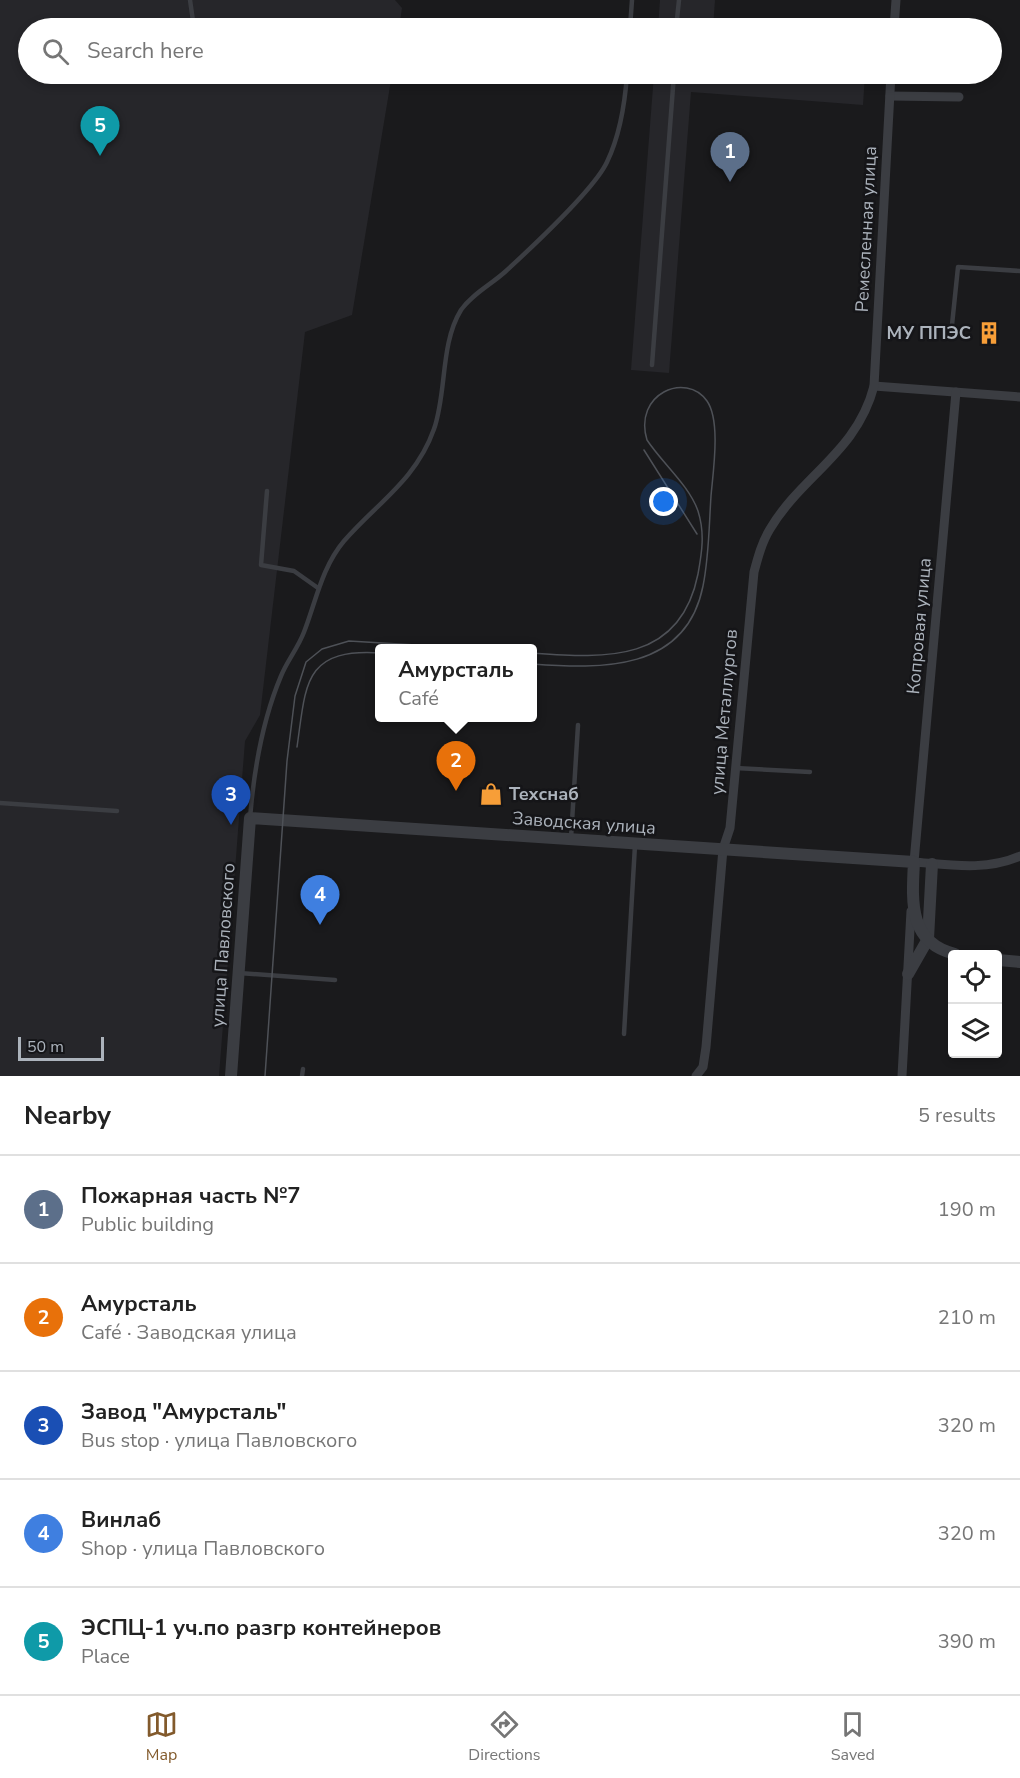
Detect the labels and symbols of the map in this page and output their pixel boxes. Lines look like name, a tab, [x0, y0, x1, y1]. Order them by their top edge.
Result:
pin: 5	[80, 106, 120, 156]
pin: 1	[710, 132, 750, 182]
street label: Ремесленная улица	[850, 145, 882, 313]
building icon: МУ ППЭС	[976, 320, 1002, 346]
place label: МУ ППЭС	[887, 321, 971, 345]
your location	[649, 487, 678, 516]
street label: Копровая улица	[901, 557, 937, 695]
street label: улица Металлургов	[705, 628, 743, 796]
pin: 2	[436, 742, 476, 791]
pin: 3	[212, 776, 250, 825]
shop icon: Техснаб	[478, 781, 504, 807]
place label: Техснаб	[509, 782, 579, 806]
street label: Заводская улица	[511, 806, 657, 840]
street label: улица Павловского	[205, 862, 241, 1028]
pin: 4	[300, 876, 340, 925]
scale bar	[18, 1034, 104, 1062]

